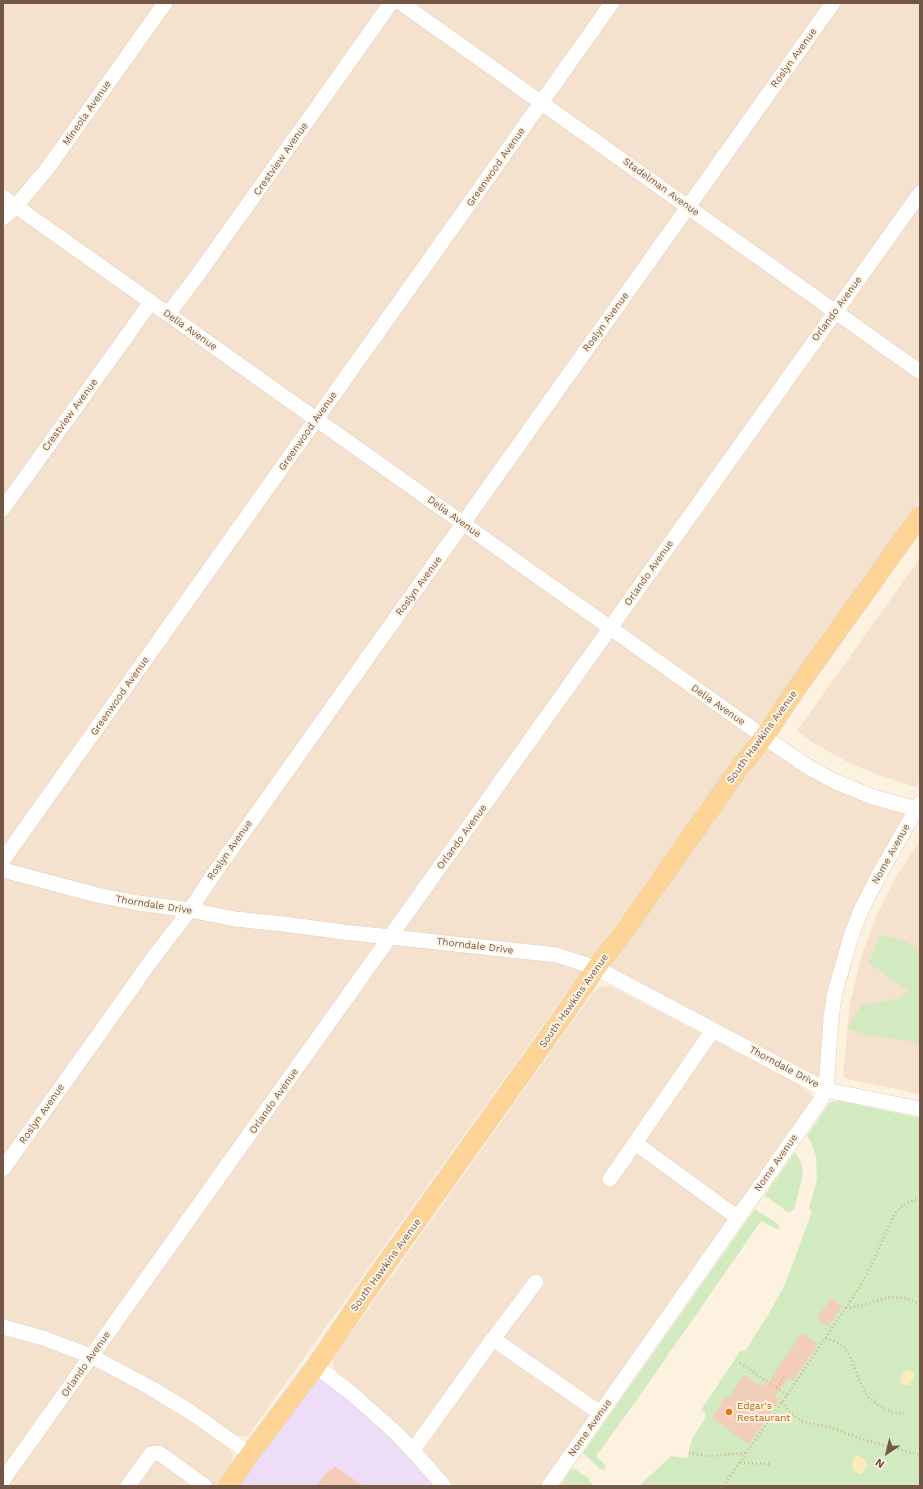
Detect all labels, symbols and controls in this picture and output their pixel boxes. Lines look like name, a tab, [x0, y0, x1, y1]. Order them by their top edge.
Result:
street label: Roslyn Avenue	[768, 26, 820, 90]
street label: Mineola Avenue	[60, 78, 114, 148]
street label: Crestview Avenue	[251, 120, 311, 198]
street label: Greenwood Avenue	[464, 125, 528, 209]
street label: Stadelman Avenue	[620, 155, 702, 219]
street label: Orlando Avenue	[809, 274, 865, 344]
street label: Roslyn Avenue	[580, 290, 632, 354]
street label: Delia Avenue	[161, 307, 219, 353]
street label: Crestview Avenue	[40, 376, 100, 454]
street label: Greenwood Avenue	[276, 389, 340, 473]
street label: Delia Avenue	[425, 494, 483, 540]
street label: Orlando Avenue	[622, 538, 676, 608]
street label: Roslyn Avenue	[393, 554, 445, 618]
street label: Greenwood Avenue	[88, 654, 152, 738]
street label: Delia Avenue	[689, 682, 747, 728]
street label: South Hawkins Avenue	[724, 688, 800, 786]
street label: Orlando Avenue	[434, 802, 490, 872]
street label: Roslyn Avenue	[205, 818, 255, 882]
street label: Nome Avenue	[869, 822, 913, 886]
street label: Thorndale Drive	[115, 893, 193, 917]
street label: Thorndale Drive	[436, 935, 514, 957]
street label: South Hawkins Avenue	[537, 952, 611, 1050]
street label: Thorndale Drive	[747, 1044, 821, 1090]
street label: Orlando Avenue	[247, 1066, 301, 1136]
street label: Roslyn Avenue	[17, 1082, 67, 1146]
street label: Nome Avenue	[752, 1132, 800, 1194]
street label: South Hawkins Avenue	[348, 1216, 424, 1314]
street label: Orlando Avenue	[59, 1329, 113, 1399]
street label: Nome Avenue	[566, 1397, 614, 1459]
place label: Edgar's Restaurant	[737, 1400, 790, 1424]
marker: Edgar's Restaurant	[724, 1407, 734, 1417]
north arrow	[867, 1433, 907, 1473]
text: N	[873, 1456, 887, 1471]

